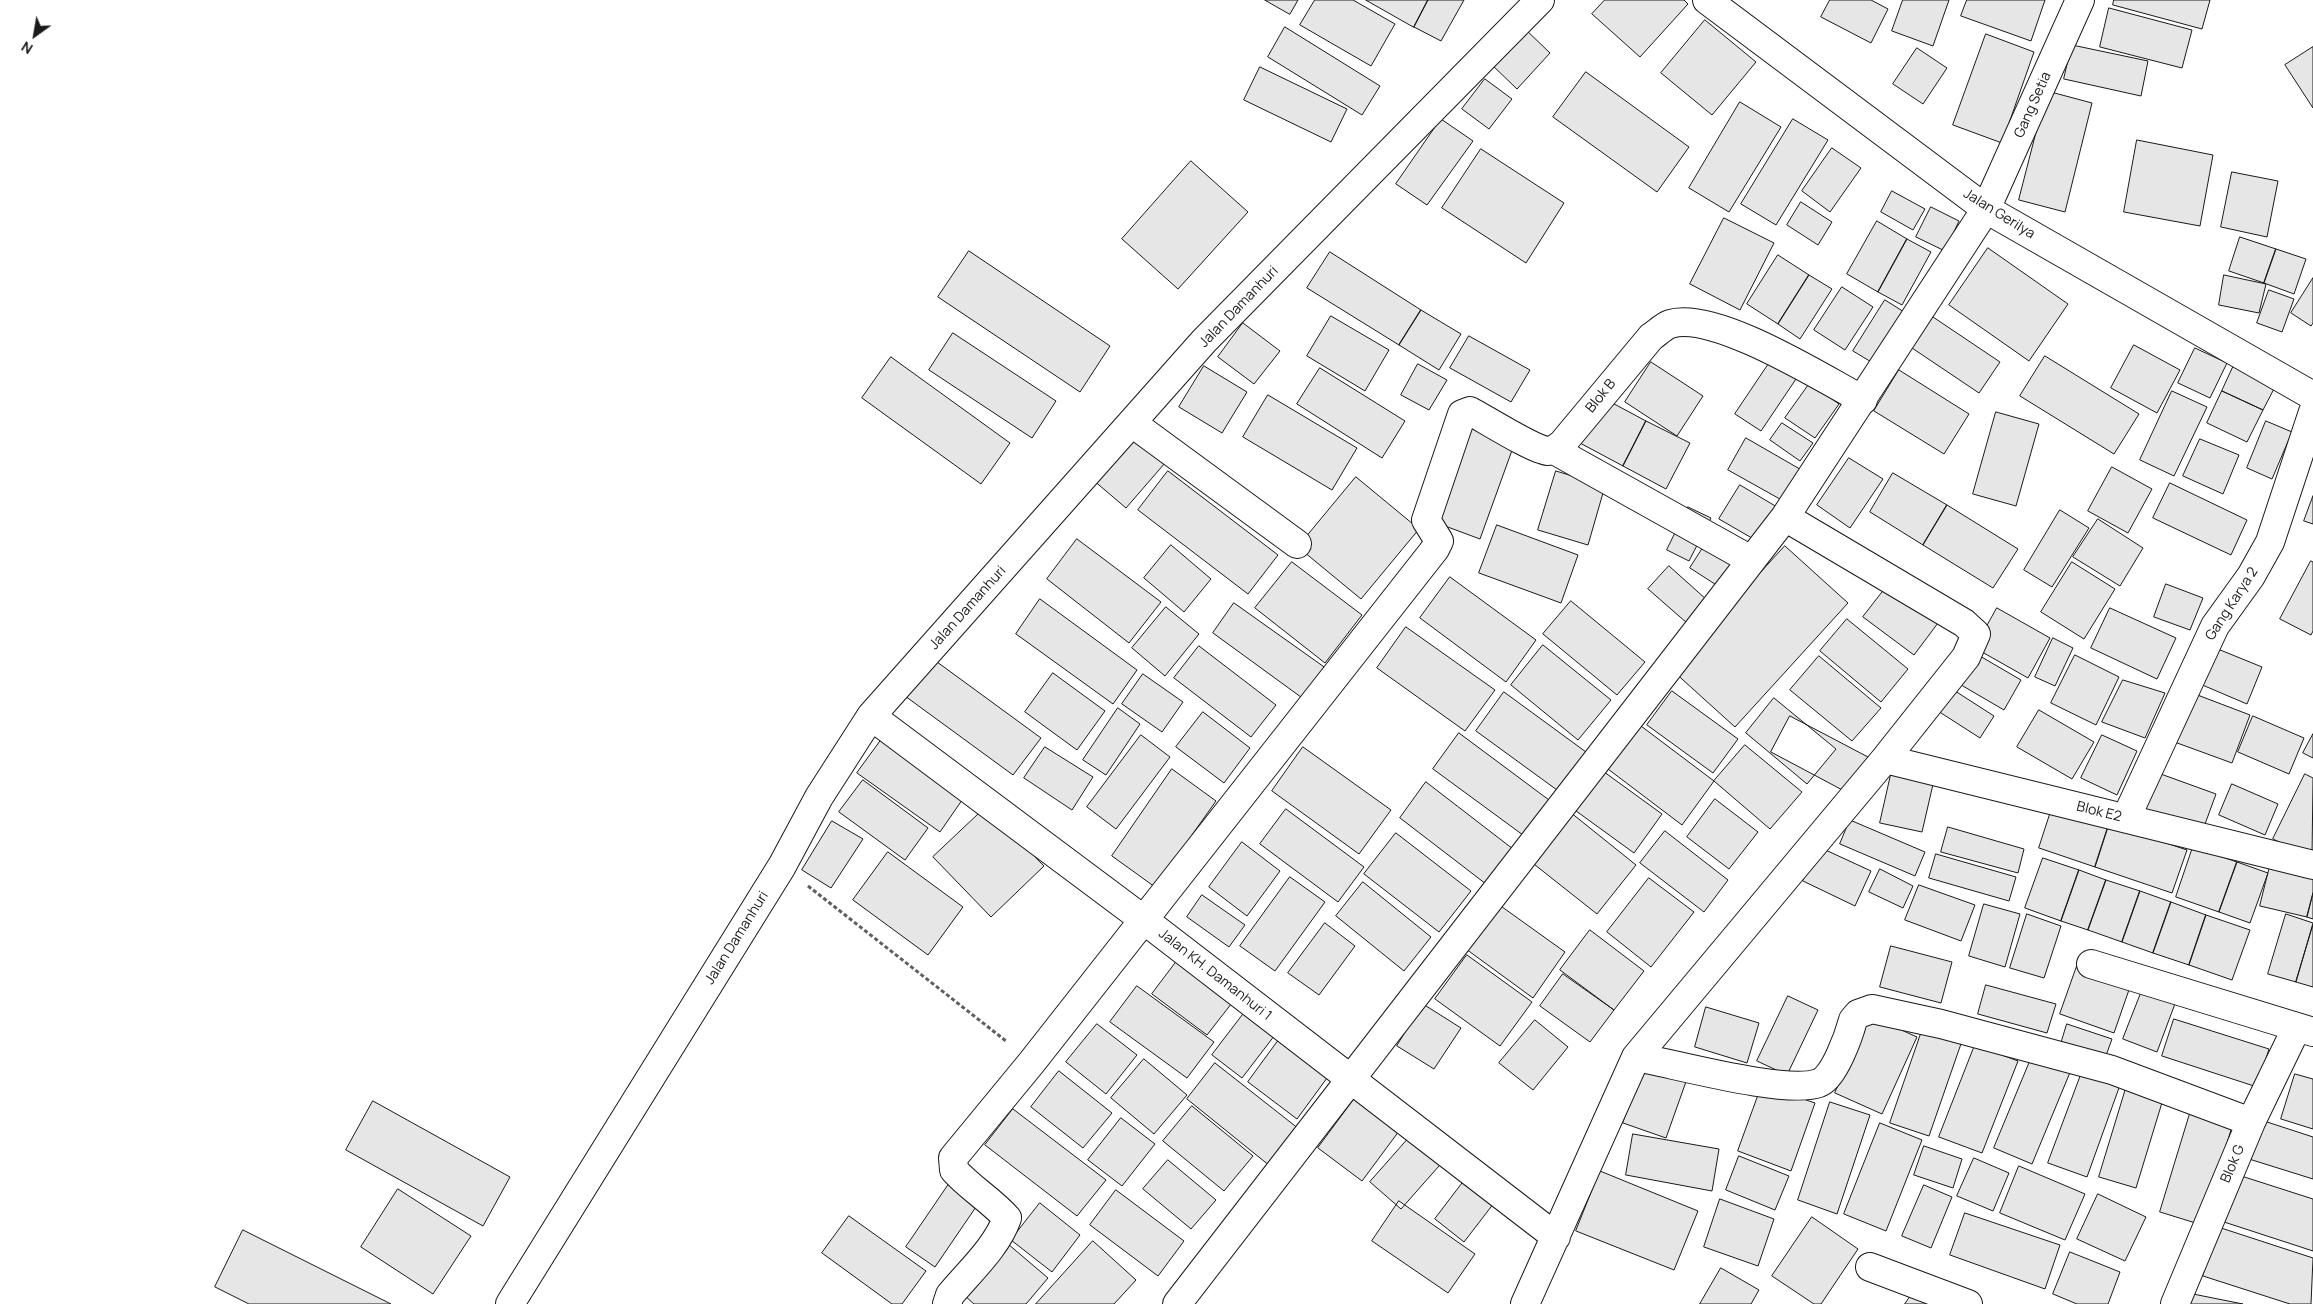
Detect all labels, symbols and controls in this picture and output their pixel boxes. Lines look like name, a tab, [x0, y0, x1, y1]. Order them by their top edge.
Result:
north arrow	[10, 10, 60, 60]
text: N	[17, 37, 36, 59]
street label: Gang Setia	[2011, 69, 2055, 141]
street label: Jalan Gerilya	[1960, 185, 2038, 243]
street label: Jalan Damanhuri	[1196, 263, 1282, 351]
street label: Blok B	[1582, 376, 1620, 416]
street label: Jalan Damanhuri	[926, 563, 1010, 653]
street label: Gang Karya 2	[2202, 564, 2262, 644]
street label: Blok E2	[2075, 798, 2123, 826]
street label: Jalan Damanhuri	[702, 888, 772, 988]
street label: Jalan KH. Damanhuri 1	[1155, 926, 1275, 1024]
street label: Blok G	[2218, 1142, 2248, 1186]

